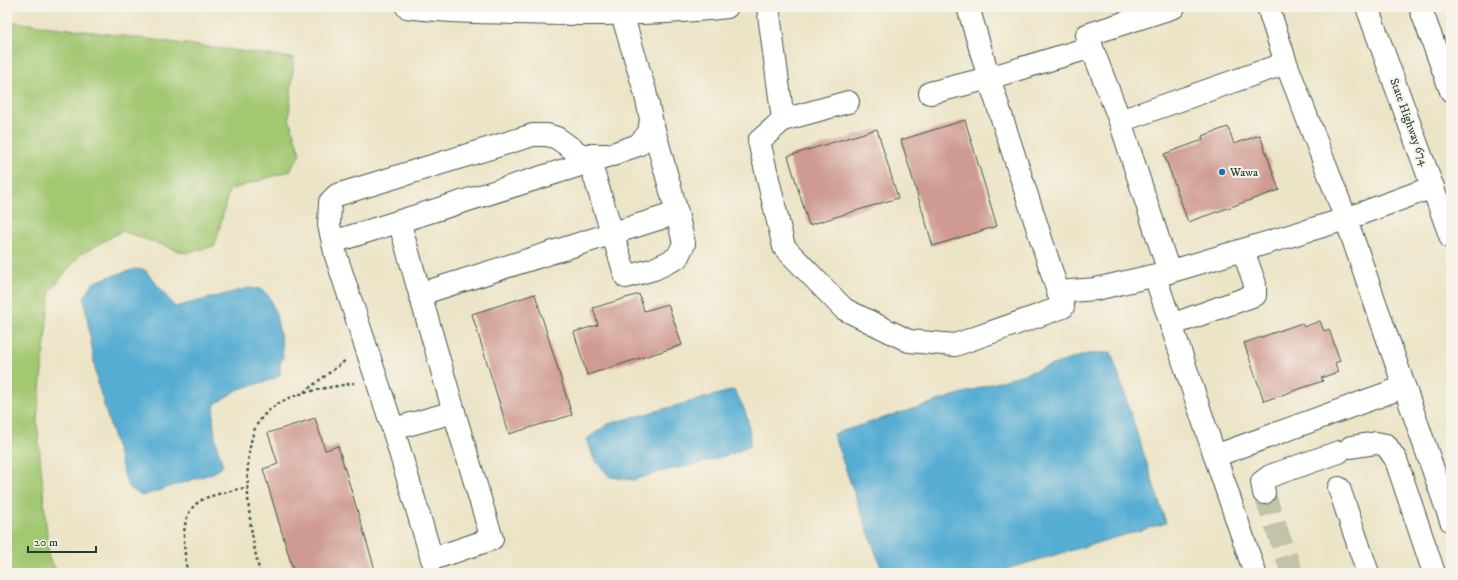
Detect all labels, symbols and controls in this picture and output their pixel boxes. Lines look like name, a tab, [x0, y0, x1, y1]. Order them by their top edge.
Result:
street label: State Highway 674	[1386, 76, 1432, 169]
place label: Wawa	[1229, 165, 1259, 180]
marker: Wawa	[1217, 167, 1227, 177]
scale bar	[28, 528, 96, 554]
text: 20 m	[34, 535, 58, 550]

